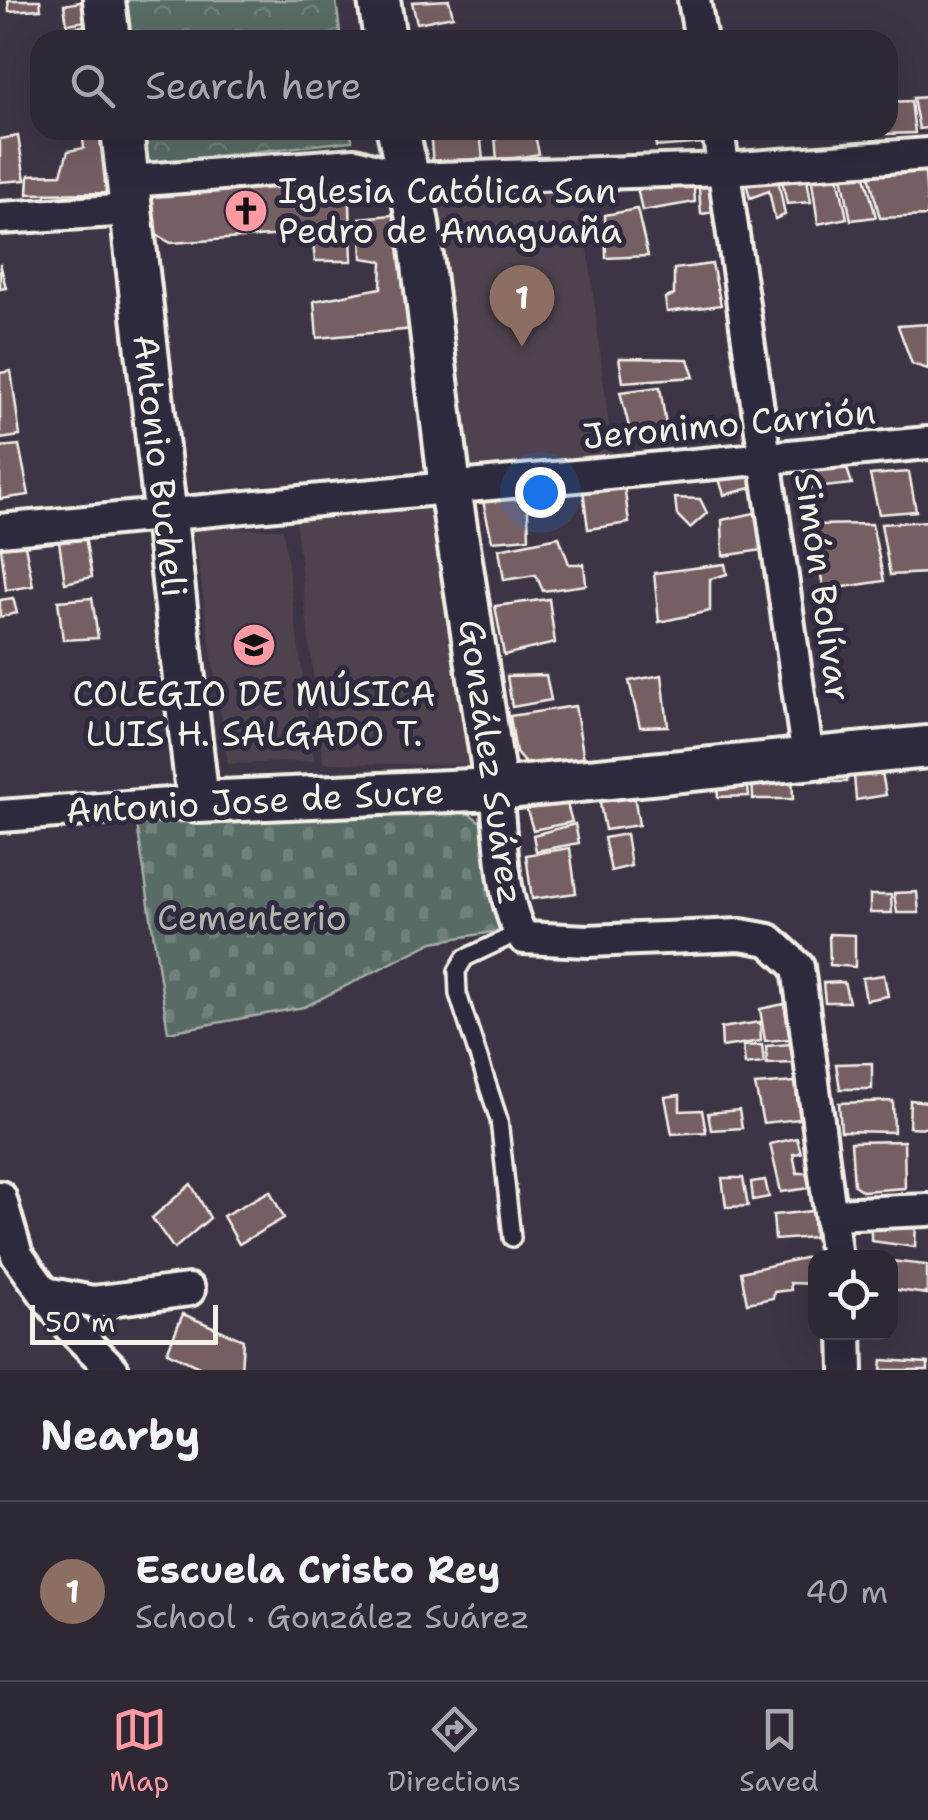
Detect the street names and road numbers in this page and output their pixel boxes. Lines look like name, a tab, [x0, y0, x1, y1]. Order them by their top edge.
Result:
street label: Antonio Bucheli	[122, 332, 199, 600]
street label: Jeronimo Carrión	[580, 387, 878, 460]
street label: Simón Bolívar	[784, 470, 863, 704]
street label: González Suárez	[448, 616, 535, 908]
street label: Antonio Jose de Sucre	[65, 767, 445, 834]

